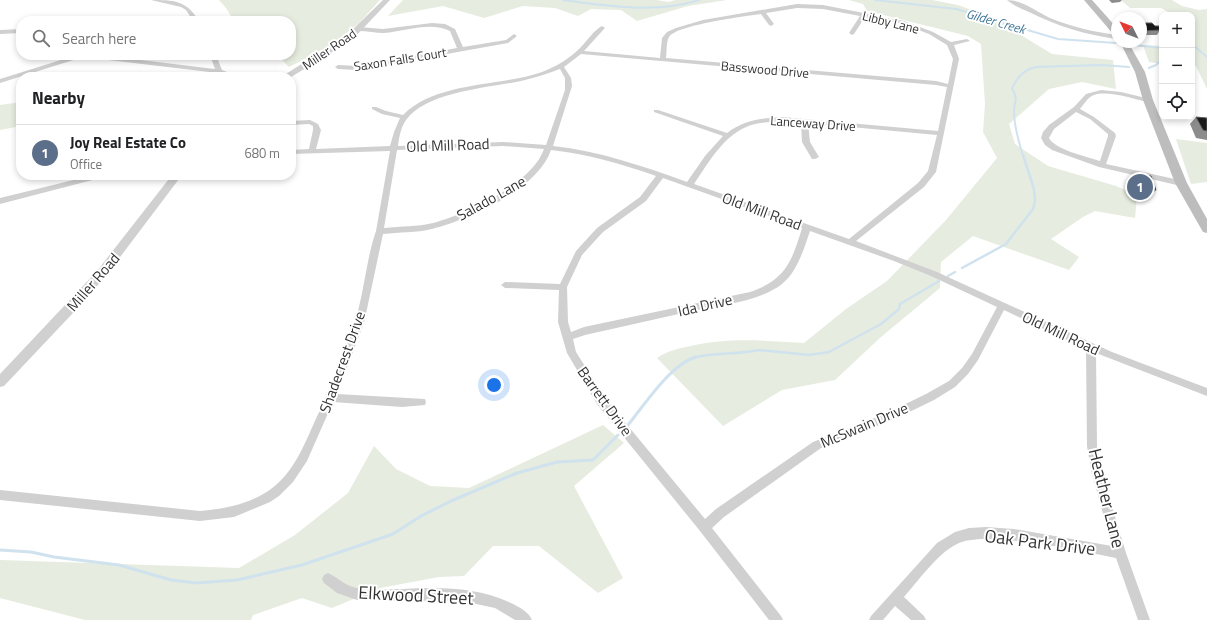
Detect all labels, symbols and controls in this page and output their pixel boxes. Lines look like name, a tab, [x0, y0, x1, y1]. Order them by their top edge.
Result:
water label: Gilder Creek	[964, 3, 1030, 40]
street label: Libby Lane	[860, 5, 922, 39]
north arrow	[1111, 12, 1147, 48]
map controls	[1159, 12, 1195, 120]
button: +	[1159, 12, 1195, 48]
search box	[16, 16, 296, 60]
street label: Miller Road	[298, 23, 360, 75]
icon: search	[30, 27, 52, 49]
text: Search here	[62, 27, 136, 50]
street label: Saxon Falls Court	[352, 42, 448, 76]
button: −	[1159, 48, 1195, 84]
street label: Basswood Drive	[720, 55, 810, 83]
button: locate	[1159, 84, 1195, 120]
text: Nearby	[32, 85, 85, 111]
street label: Lanceway Drive	[770, 110, 856, 136]
text: Joy Real Estate Co	[70, 131, 186, 154]
street label: Old Mill Road	[406, 132, 490, 158]
text: 1	[41, 143, 49, 163]
text: 680 m	[244, 143, 280, 163]
text: Office	[70, 154, 102, 174]
street label: Salado Lane	[452, 169, 530, 227]
pin: 1	[1127, 172, 1153, 202]
street label: Old Mill Road	[719, 186, 805, 236]
street label: Miller Road	[61, 248, 125, 316]
street label: Ida Drive	[676, 288, 734, 322]
street label: Old Mill Road	[1018, 305, 1104, 361]
street label: Shadecrest Drive	[313, 308, 371, 416]
street label: Barrett Drive	[572, 361, 638, 441]
your location	[484, 375, 504, 395]
street label: McSwain Drive	[817, 396, 911, 454]
street label: Heather Lane	[1082, 445, 1132, 551]
street label: Oak Park Drive	[983, 522, 1097, 562]
street label: Elkwood Street	[358, 579, 475, 612]

